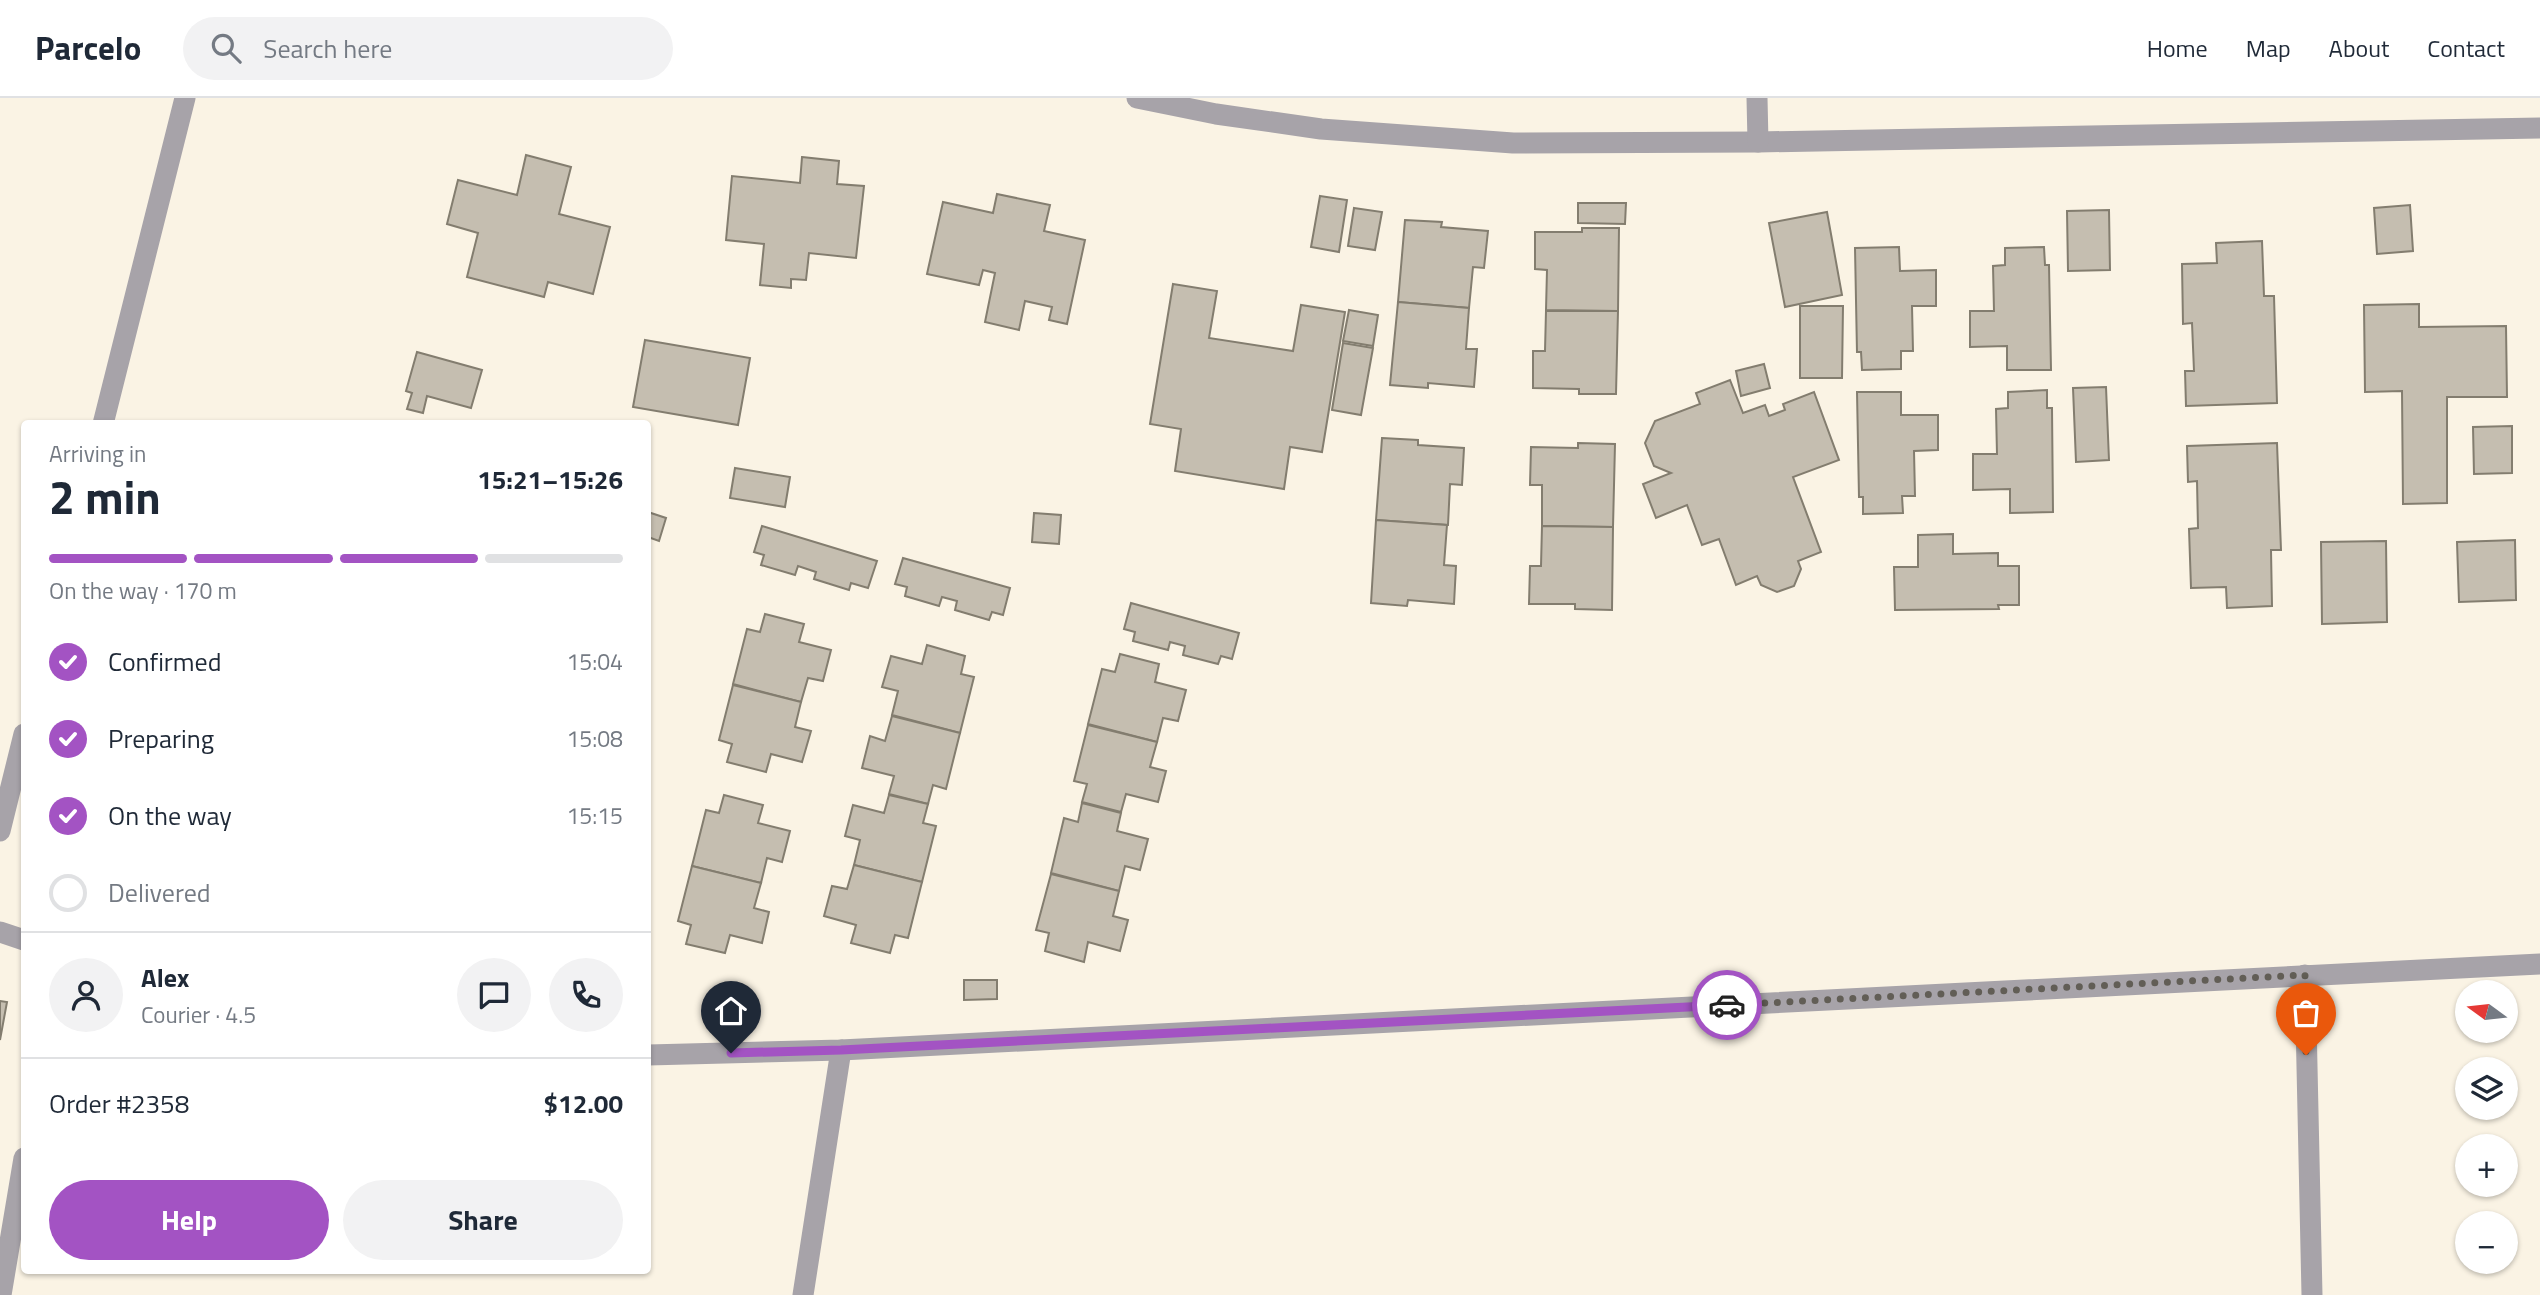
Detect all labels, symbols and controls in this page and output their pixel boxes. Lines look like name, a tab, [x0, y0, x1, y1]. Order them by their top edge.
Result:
search box	[183, 17, 673, 80]
text: Parcelo	[35, 23, 141, 73]
icon: search	[207, 29, 245, 67]
text: Search here	[263, 29, 392, 68]
text: Home	[2147, 30, 2208, 66]
text: Map	[2246, 30, 2291, 66]
text: About	[2329, 30, 2389, 66]
text: Contact	[2427, 30, 2505, 66]
text: Arriving in	[49, 436, 146, 471]
text: 15:21–15:26	[477, 460, 623, 499]
text: 2 min	[49, 462, 161, 532]
text: On the way · 170 m	[49, 573, 237, 608]
text: Confirmed	[108, 642, 222, 681]
icon: check	[49, 643, 87, 681]
text: 15:04	[566, 644, 623, 679]
text: Preparing	[108, 719, 214, 758]
icon: check	[49, 720, 87, 758]
text: 15:08	[566, 721, 623, 756]
text: On the way	[108, 796, 232, 835]
icon: check	[49, 797, 87, 835]
text: 15:15	[566, 798, 623, 833]
text: Delivered	[108, 873, 211, 912]
button: person	[49, 958, 123, 1032]
text: Alex	[141, 958, 189, 997]
button: chat	[457, 958, 531, 1032]
button: phone	[549, 958, 623, 1032]
courier	[1692, 970, 1762, 1040]
north arrow	[2455, 980, 2518, 1043]
map controls	[2455, 980, 2518, 1274]
pin	[701, 981, 761, 1053]
pin	[2276, 983, 2336, 1055]
icon: car	[1708, 986, 1746, 1024]
icon: home	[712, 992, 750, 1030]
icon: bag	[2287, 994, 2325, 1032]
text: Courier · 4.5	[141, 997, 256, 1032]
button: layers	[2455, 1057, 2518, 1120]
text: Order #2358	[49, 1084, 189, 1123]
text: $12.00	[544, 1084, 623, 1123]
button: +	[2455, 1134, 2518, 1197]
button: Help	[49, 1180, 329, 1260]
button: Share	[343, 1180, 623, 1260]
button: −	[2455, 1211, 2518, 1274]

